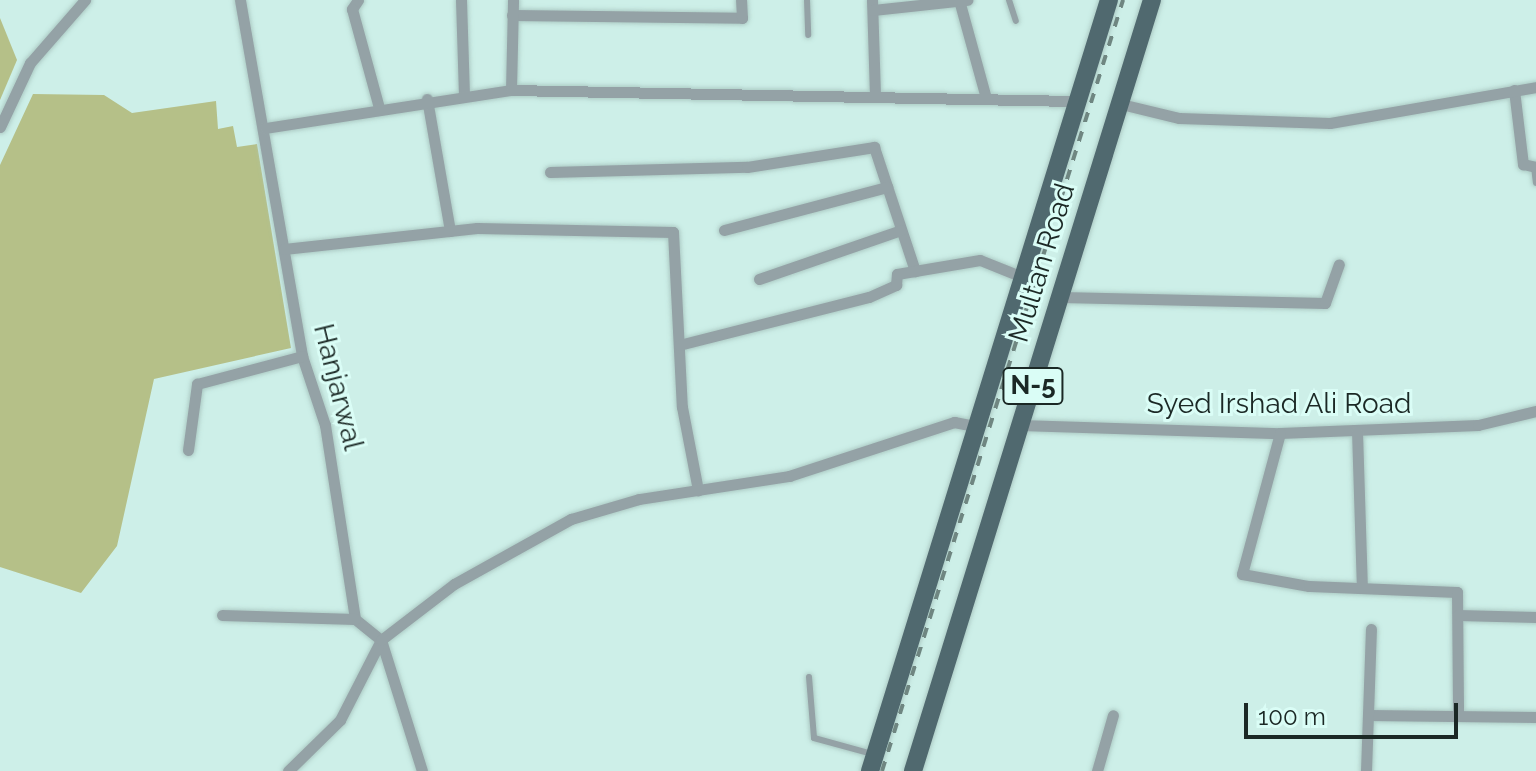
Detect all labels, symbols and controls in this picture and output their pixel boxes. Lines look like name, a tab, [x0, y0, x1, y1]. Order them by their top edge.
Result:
street label: Multan Road	[1002, 180, 1082, 346]
street label: Hanjarwal	[306, 320, 370, 454]
road number: N-5	[1001, 364, 1065, 408]
street label: Syed Irshad Ali Road	[1146, 387, 1412, 421]
scale bar	[1248, 687, 1462, 737]
text: 100 m	[1258, 702, 1326, 731]

